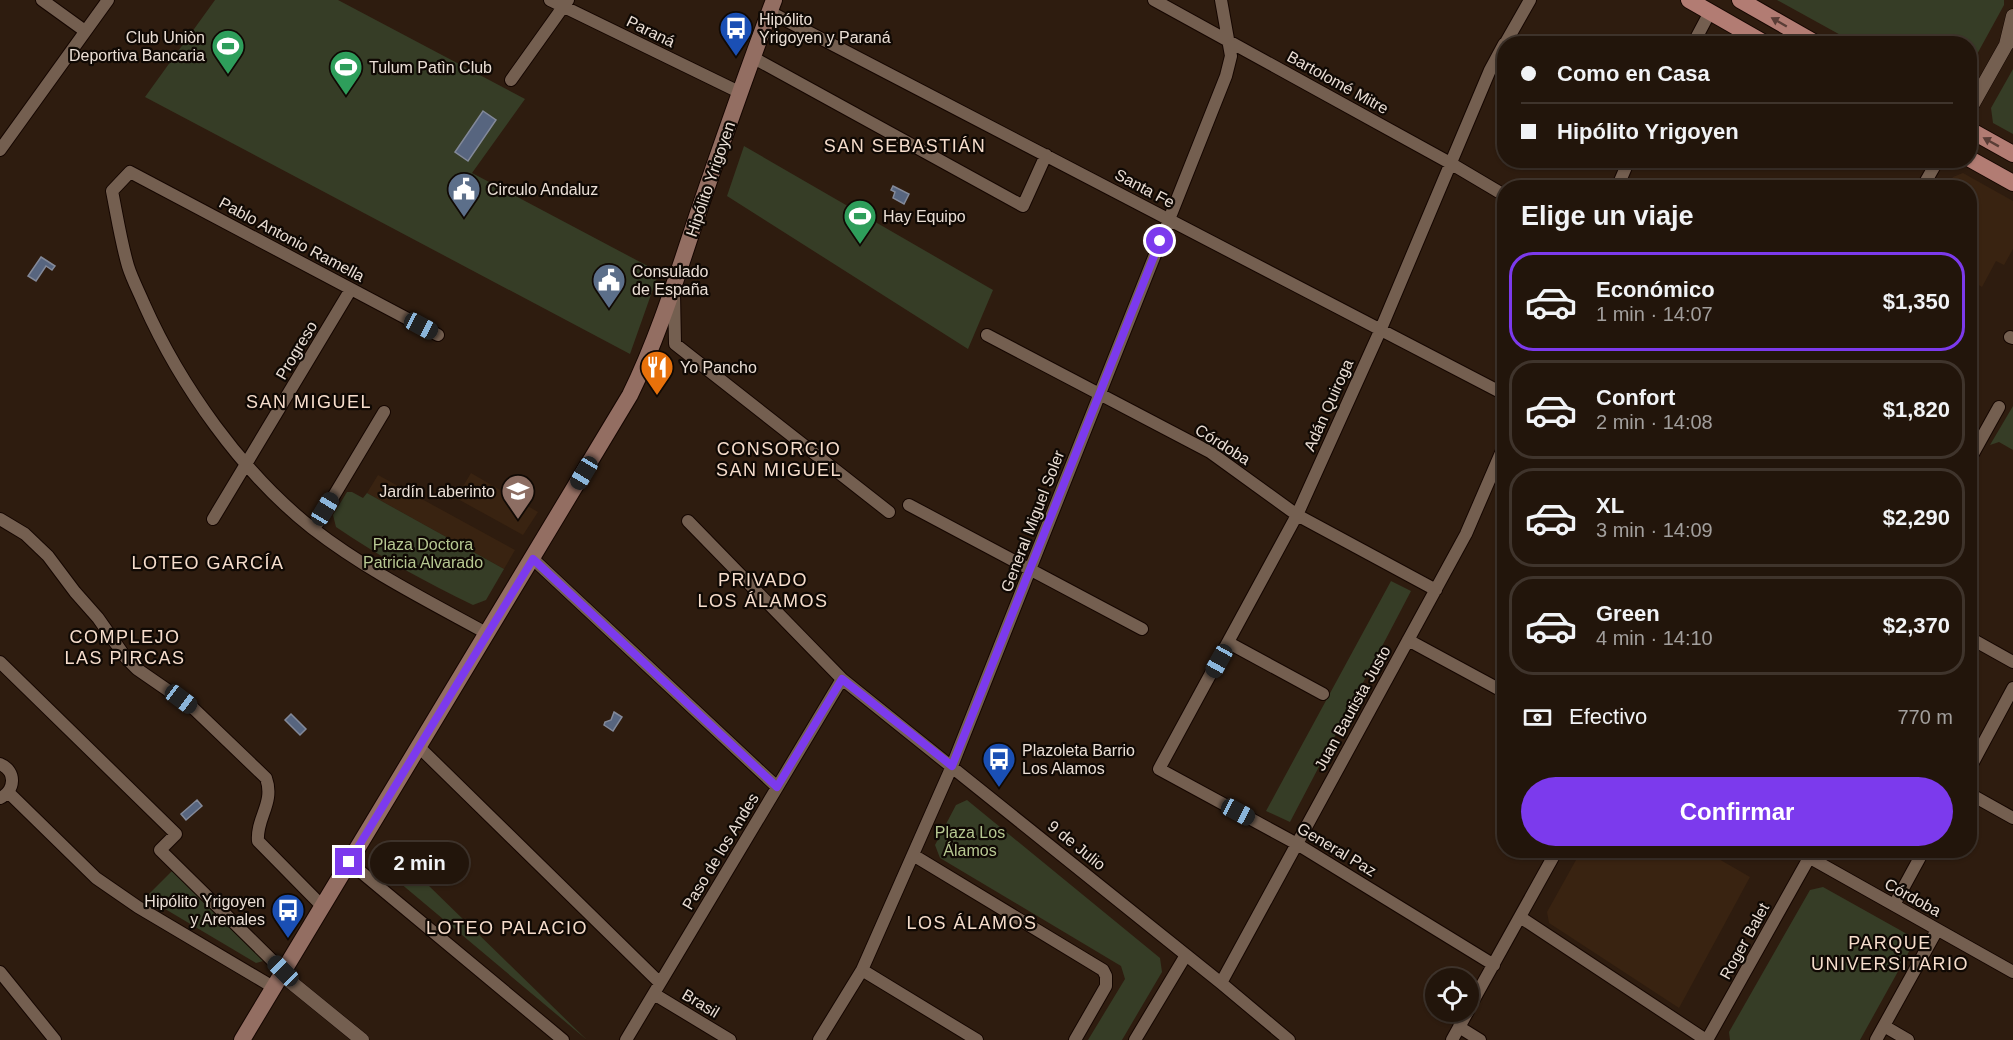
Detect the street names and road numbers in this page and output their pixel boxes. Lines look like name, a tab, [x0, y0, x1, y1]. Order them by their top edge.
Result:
street label: Paraná	[624, 13, 678, 50]
street label: Bartolomé Mitre	[1284, 48, 1391, 117]
street label: Hipólito Yrigoyen	[683, 119, 738, 239]
street label: Santa Fe	[1112, 166, 1178, 211]
street label: Pablo Antonio Ramella	[216, 194, 367, 285]
street label: Progreso	[272, 318, 320, 382]
street label: Adán Quiroga	[1301, 357, 1356, 454]
street label: Córdoba	[1192, 421, 1253, 468]
street label: General Miguel Soler	[998, 447, 1068, 594]
street label: Juan Bautista Justo	[1311, 643, 1394, 773]
street label: Paso de los Andes	[679, 790, 762, 912]
street label: 9 de Julio	[1045, 817, 1109, 874]
street label: General Paz	[1294, 819, 1379, 880]
street label: Córdoba	[1882, 875, 1944, 920]
street label: Roger Balet	[1717, 900, 1773, 982]
street label: Brasil	[679, 986, 722, 1021]

